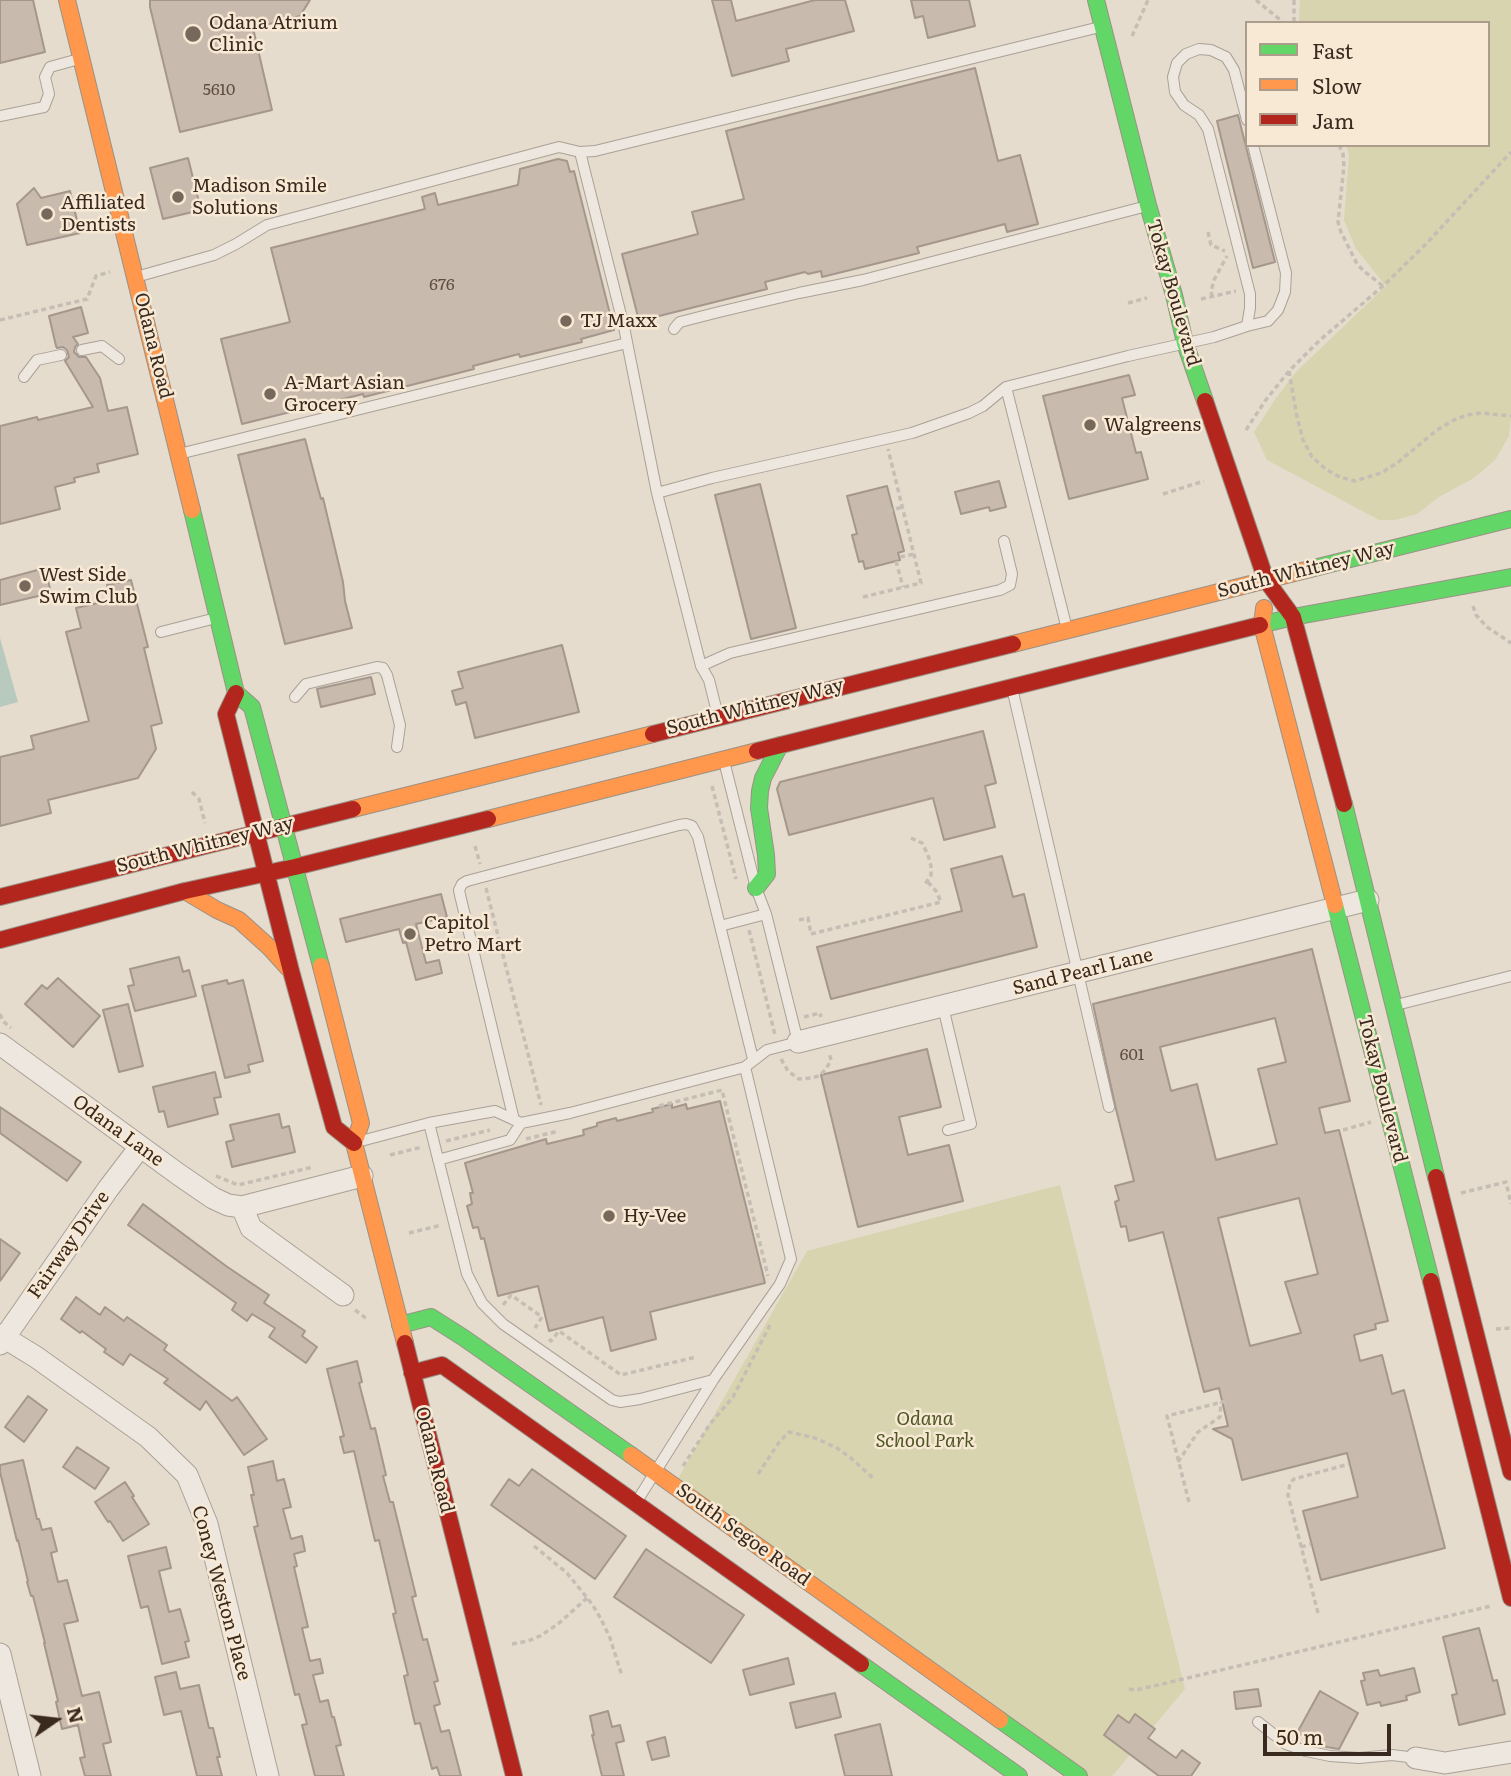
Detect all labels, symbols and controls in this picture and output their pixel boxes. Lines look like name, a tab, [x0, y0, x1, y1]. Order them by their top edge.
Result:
place label: Odana Atrium Clinic	[209, 12, 338, 56]
legend	[1245, 21, 1490, 147]
marker: Odana Atrium Clinic	[183, 24, 203, 44]
text: Fast	[1312, 34, 1353, 65]
text: Slow	[1312, 69, 1362, 100]
house number: 5610	[203, 80, 235, 100]
text: Jam	[1312, 104, 1354, 135]
place label: Madison Smile Solutions	[192, 175, 327, 219]
marker: Madison Smile Solutions	[170, 189, 186, 205]
place label: Affiliated Dentists	[61, 192, 145, 236]
marker: Affiliated Dentists	[39, 206, 55, 222]
street label: Tokay Boulevard	[1141, 217, 1205, 369]
house number: 676	[429, 275, 455, 295]
street label: Odana Road	[129, 290, 177, 402]
place label: TJ Maxx	[580, 310, 657, 332]
marker: TJ Maxx	[558, 313, 574, 329]
place label: A-Mart Asian Grocery	[284, 372, 405, 416]
marker: A-Mart Asian Grocery	[262, 386, 278, 402]
place label: Walgreens	[1104, 414, 1201, 436]
marker: Walgreens	[1082, 417, 1098, 433]
street label: South Whitney Way	[1215, 537, 1397, 603]
place label: West Side Swim Club	[39, 564, 137, 608]
marker: West Side Swim Club	[17, 578, 33, 594]
street label: South Whitney Way	[664, 674, 846, 740]
street label: South Whitney Way	[114, 812, 296, 878]
place label: Capitol Petro Mart	[424, 912, 521, 956]
marker: Capitol Petro Mart	[402, 926, 418, 942]
street label: Sand Pearl Lane	[1011, 944, 1155, 1000]
street label: Tokay Boulevard	[1353, 1013, 1411, 1165]
house number: 601	[1120, 1045, 1144, 1065]
street label: Odana Lane	[68, 1090, 168, 1172]
street label: Fairway Drive	[23, 1187, 115, 1303]
place label: Hy-Vee	[623, 1205, 686, 1227]
marker: Hy-Vee	[601, 1208, 617, 1224]
street label: Odana Road	[410, 1404, 458, 1516]
park label: Odana School Park	[876, 1408, 974, 1452]
street label: South Segoe Road	[671, 1479, 815, 1591]
street label: Coney Weston Place	[187, 1503, 255, 1683]
north arrow	[21, 1685, 91, 1755]
text: N	[61, 1704, 92, 1726]
scale bar	[1266, 1710, 1394, 1754]
text: 50 m	[1276, 1720, 1323, 1751]

